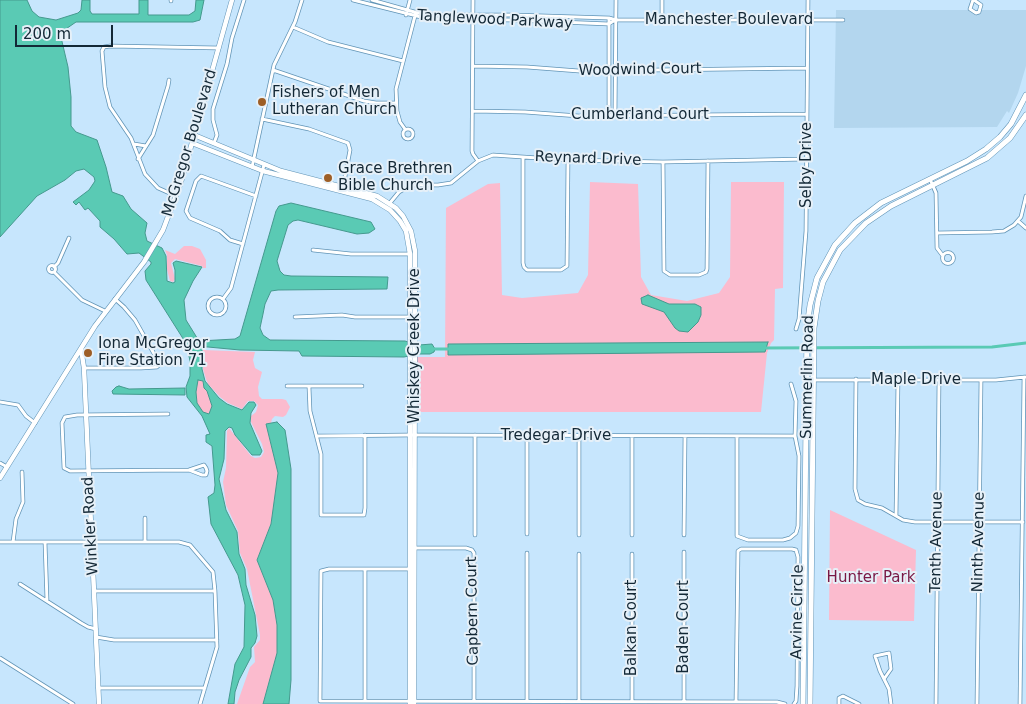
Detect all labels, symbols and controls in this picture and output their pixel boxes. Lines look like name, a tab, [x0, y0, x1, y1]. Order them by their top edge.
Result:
street label: Tanglewood Parkway	[417, 7, 573, 33]
street label: Manchester Boulevard	[645, 11, 813, 29]
scale bar	[18, 15, 115, 47]
text: 200 m	[23, 25, 71, 43]
street label: Woodwind Court	[578, 60, 702, 80]
street label: McGregor Boulevard	[159, 67, 221, 219]
place label: Fishers of Men Lutheran Church	[272, 84, 397, 119]
marker: Fishers of Men Lutheran Church	[256, 96, 268, 108]
street label: Cumberland Court	[571, 106, 709, 124]
street label: Selby Drive	[798, 122, 816, 208]
street label: Reynard Drive	[534, 148, 642, 170]
place label: Grace Brethren Bible Church	[338, 160, 453, 195]
marker: Grace Brethren Bible Church	[322, 172, 334, 184]
street label: Whiskey Creek Drive	[406, 268, 424, 424]
street label: Summerlin Road	[798, 315, 818, 439]
place label: Iona McGregor Fire Station 71	[98, 335, 208, 370]
marker: Iona McGregor Fire Station 71	[82, 347, 94, 359]
street label: Maple Drive	[871, 371, 961, 389]
street label: Tredegar Drive	[501, 427, 611, 445]
street label: Winkler Road	[79, 476, 103, 576]
street label: Tenth Avenue	[927, 491, 947, 593]
street label: Ninth Avenue	[969, 491, 989, 593]
street label: Capbern Court	[463, 556, 483, 666]
street label: Arvine Circle	[788, 564, 808, 660]
park label: Hunter Park	[827, 569, 915, 587]
street label: Balkan Court	[623, 580, 641, 676]
street label: Baden Court	[675, 580, 693, 674]

